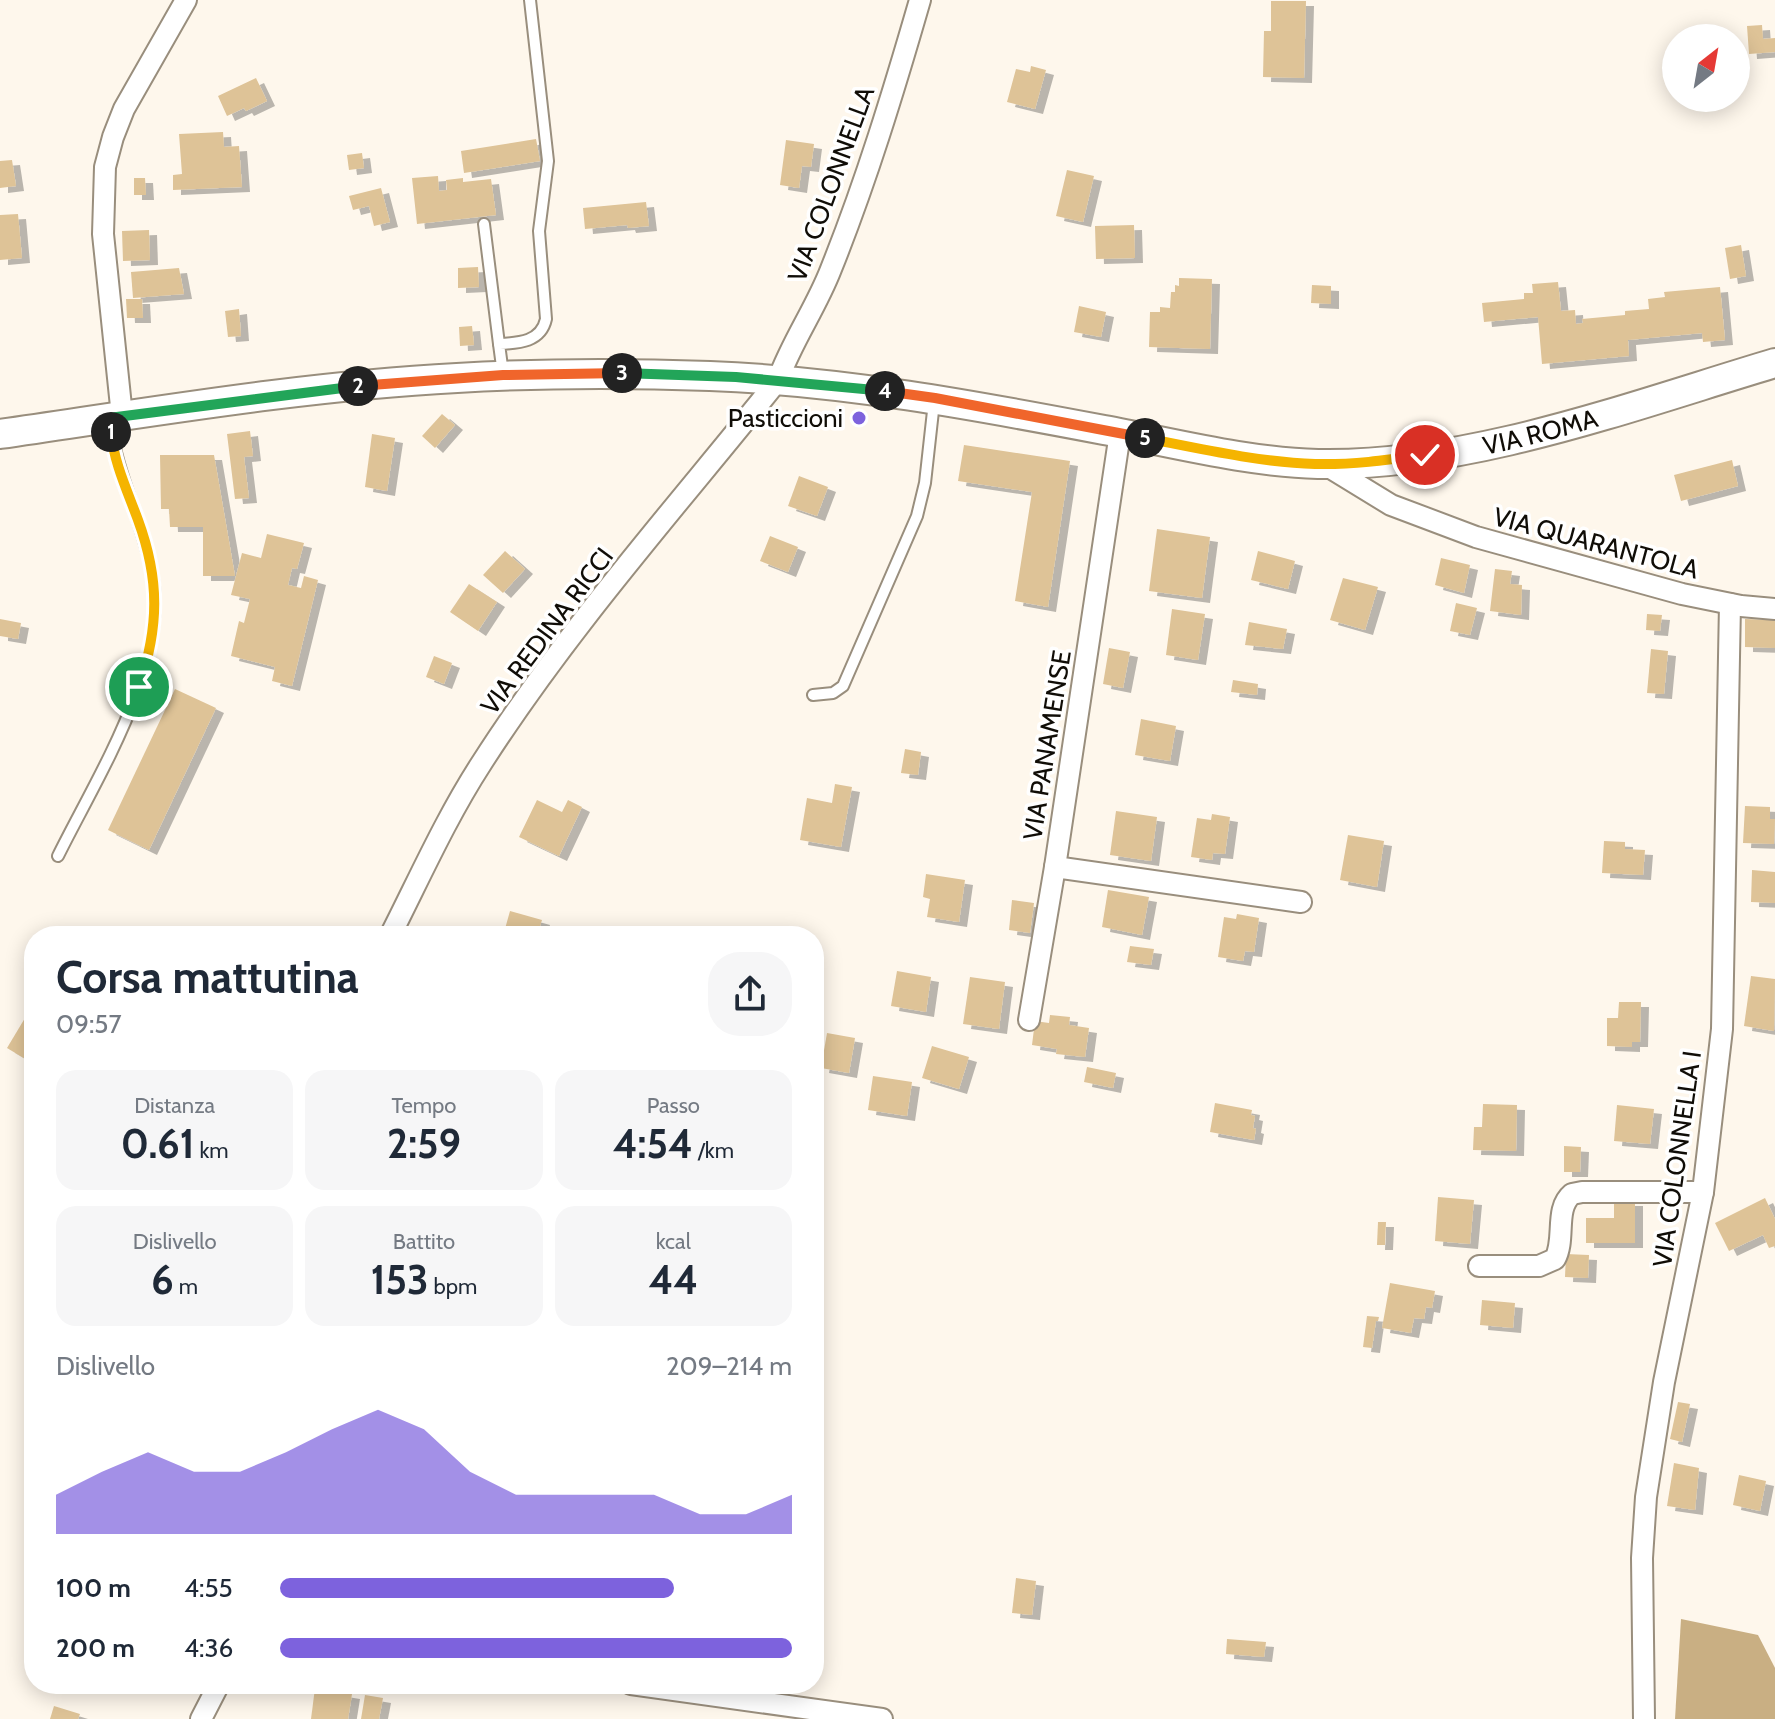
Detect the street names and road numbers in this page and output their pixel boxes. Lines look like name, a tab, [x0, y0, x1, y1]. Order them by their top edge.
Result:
street label: VIA COLONNELLA	[781, 82, 881, 286]
street label: VIA ROMA	[1480, 402, 1601, 462]
street label: VIA QUARANTOLA	[1490, 500, 1702, 586]
street label: VIA REDINA RICCI	[474, 541, 620, 721]
street label: VIA PANAMENSE	[1016, 648, 1078, 842]
street label: VIA COLONNELLA I	[1646, 1049, 1708, 1269]

